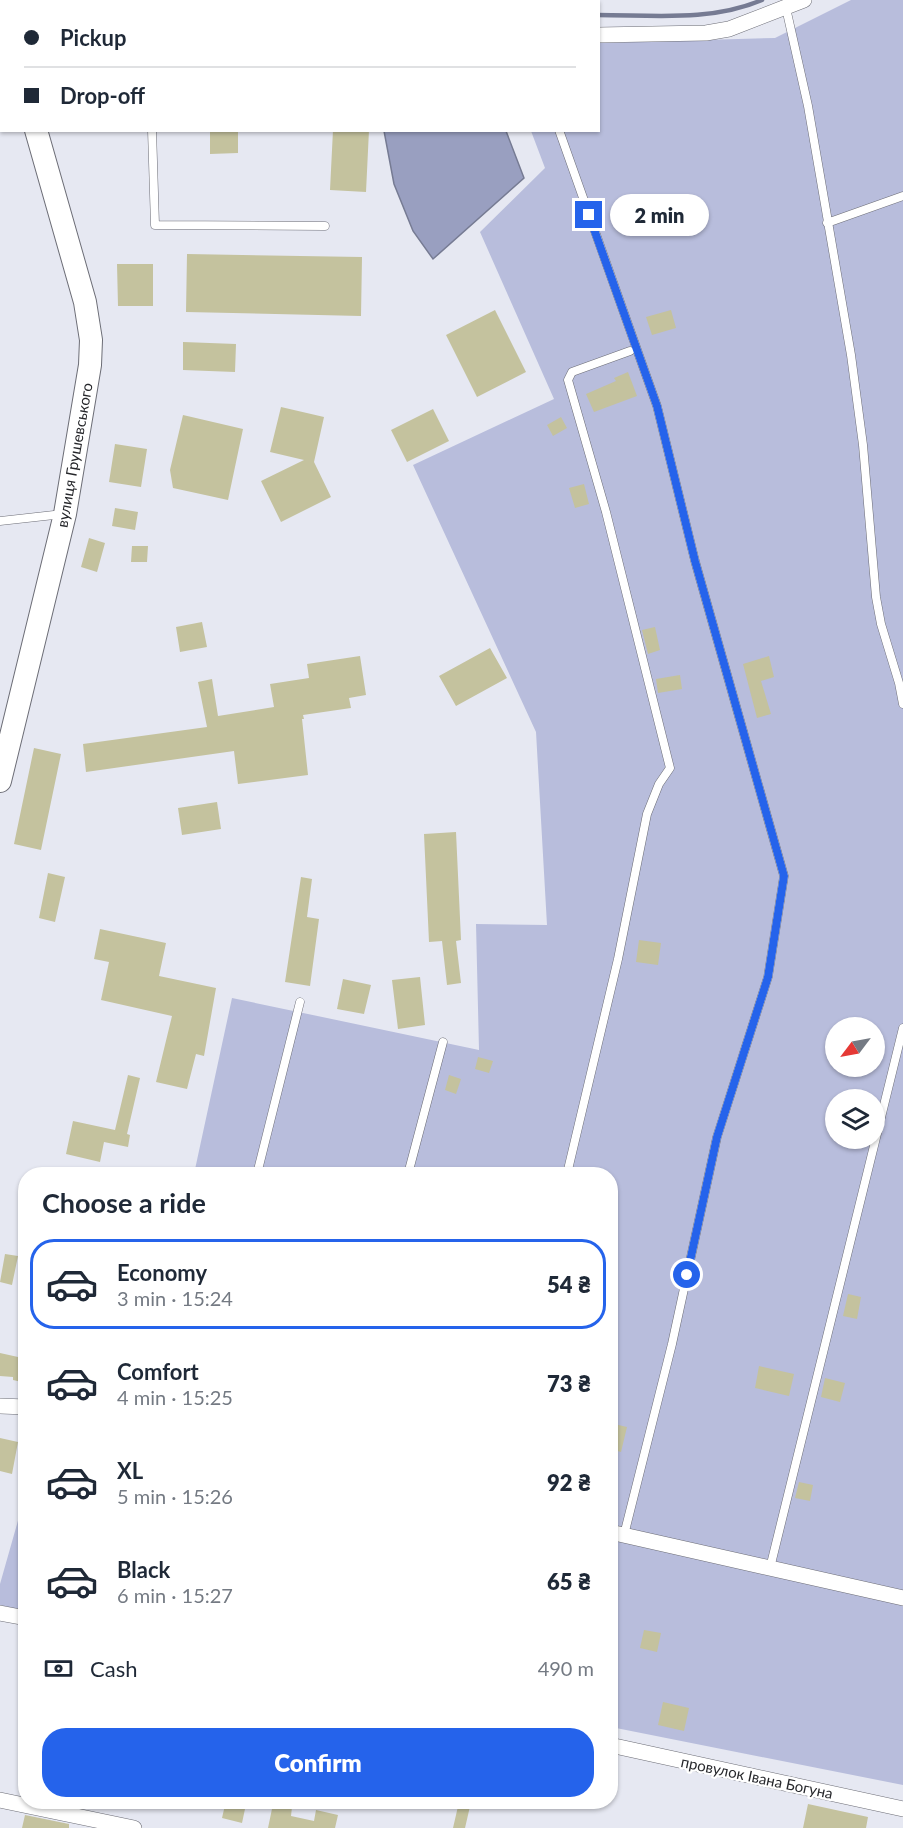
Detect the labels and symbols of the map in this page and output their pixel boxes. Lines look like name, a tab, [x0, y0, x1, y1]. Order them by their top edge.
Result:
callout: 2 min	[610, 194, 709, 236]
route end	[575, 201, 602, 228]
street label: вулиця Грушевського	[52, 381, 96, 529]
north arrow	[825, 1017, 885, 1077]
route start	[673, 1261, 700, 1288]
street label: провулок Івана Богуна	[679, 1752, 835, 1802]

